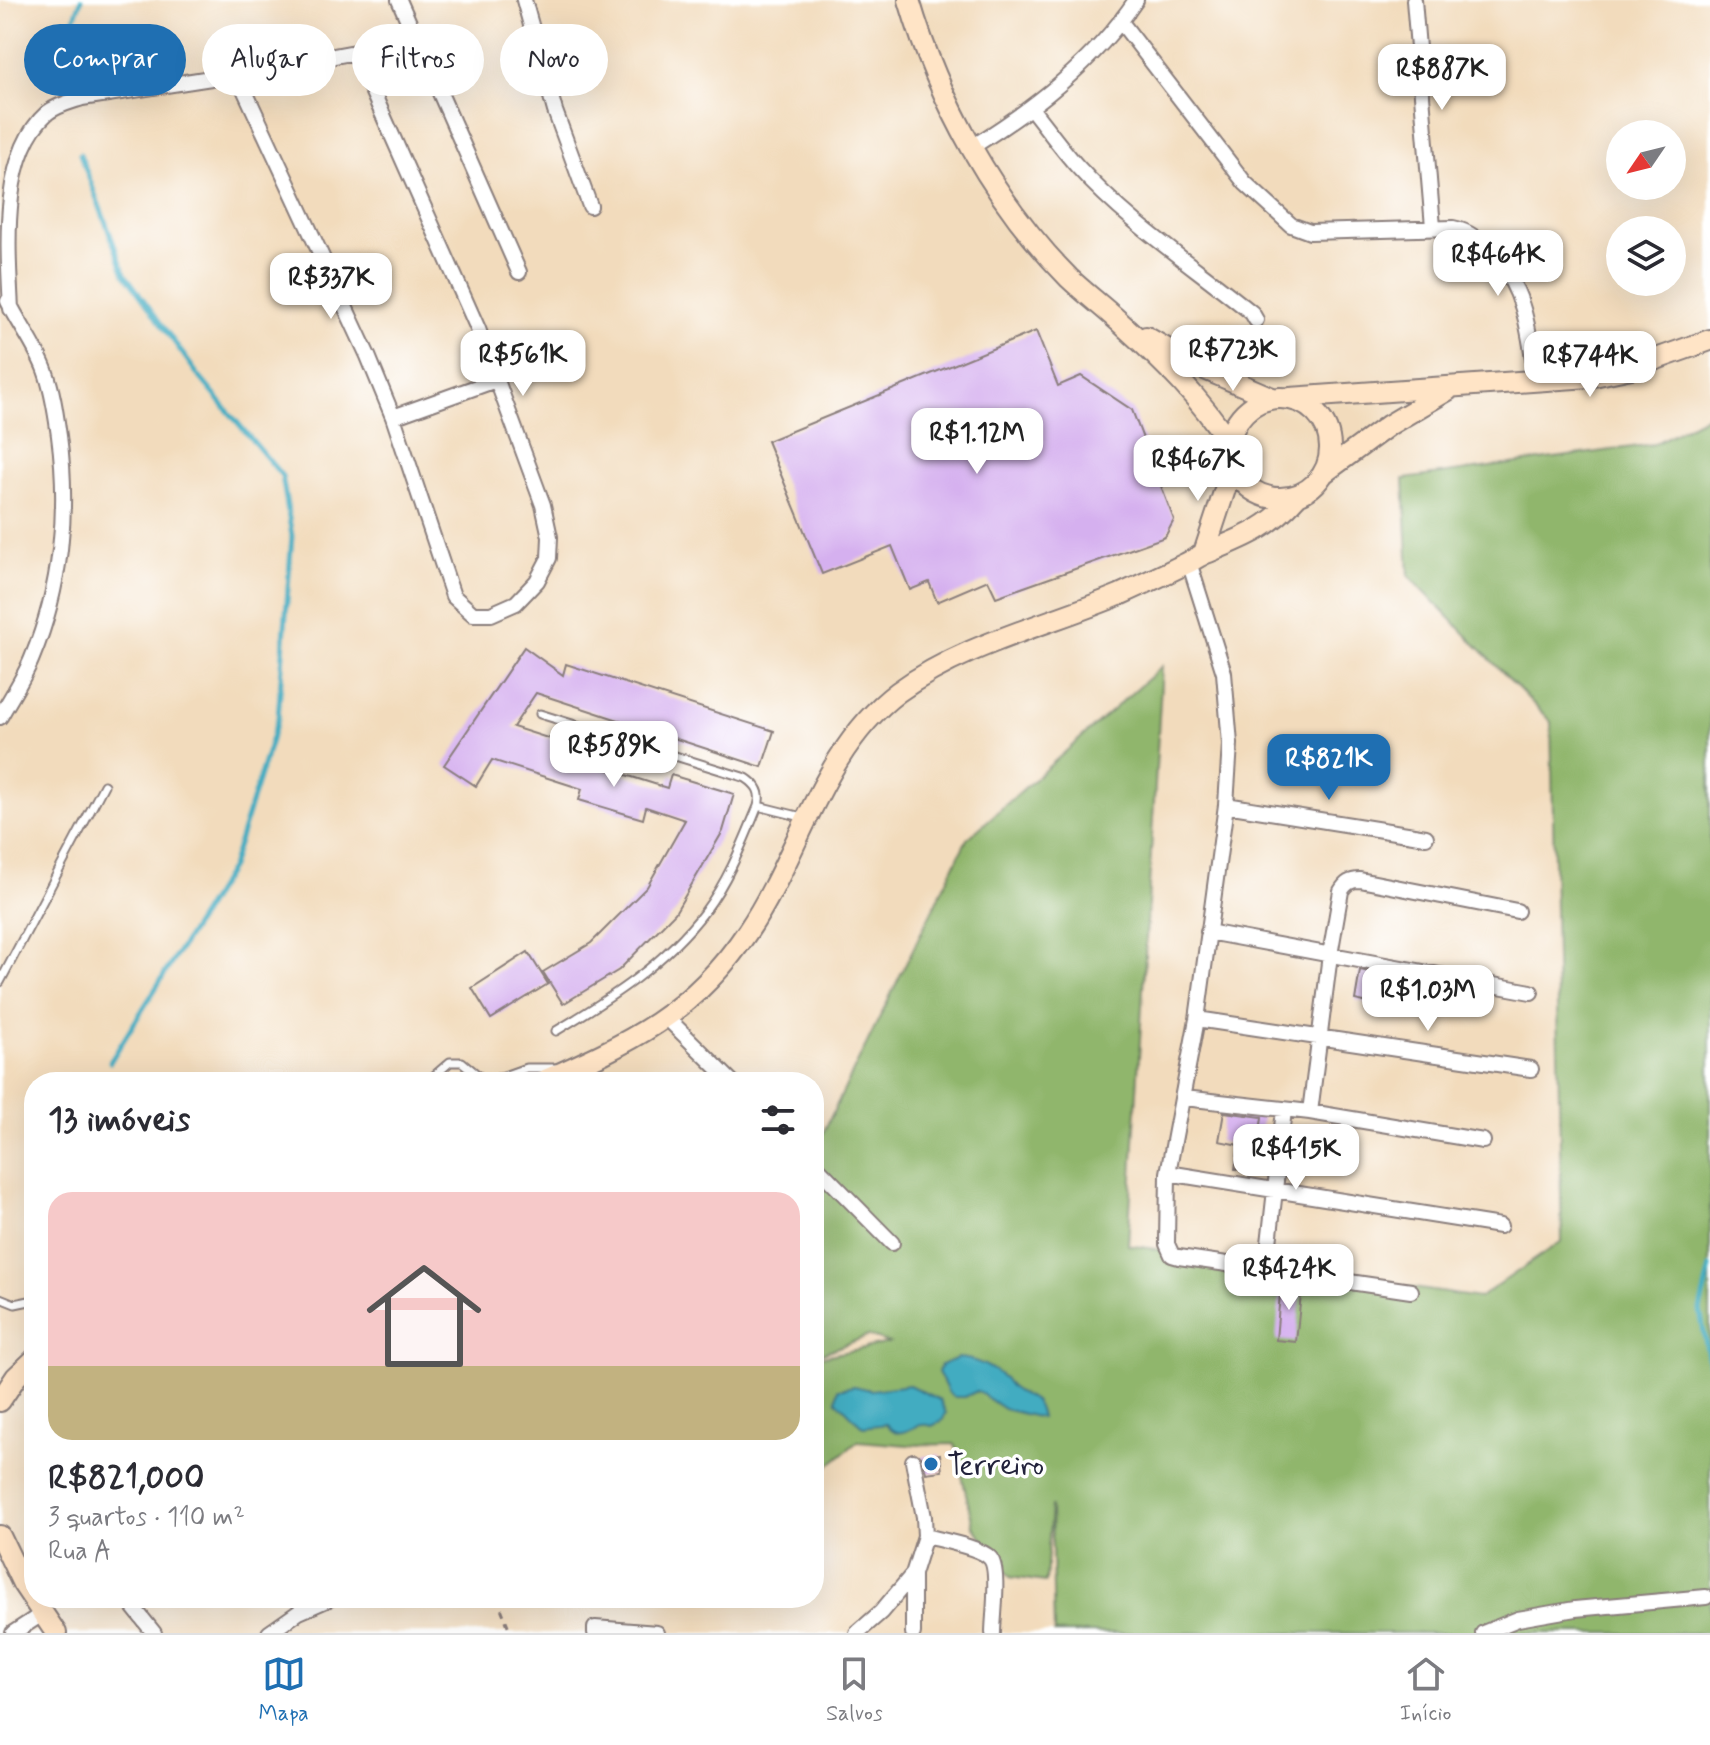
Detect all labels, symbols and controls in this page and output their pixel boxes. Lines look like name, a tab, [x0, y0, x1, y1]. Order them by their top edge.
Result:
chip: Comprar	[24, 24, 186, 96]
chip: Alugar	[202, 24, 336, 96]
chip: Filtros	[352, 24, 484, 96]
chip: Novo	[500, 24, 608, 96]
pin: R$887K	[1377, 44, 1507, 112]
text: R$887K	[1396, 53, 1488, 87]
north arrow	[1606, 120, 1686, 200]
map controls	[1606, 120, 1686, 296]
button: layers	[1606, 216, 1686, 296]
pin: R$464K	[1433, 230, 1563, 298]
text: R$464K	[1451, 239, 1545, 273]
pin: R$337K	[266, 253, 396, 321]
text: R$337K	[288, 262, 374, 296]
pin: R$723K	[1168, 325, 1298, 393]
pin: R$561K	[458, 330, 588, 398]
pin: R$744K	[1525, 331, 1655, 399]
text: R$723K	[1189, 334, 1277, 368]
text: R$561K	[479, 339, 567, 373]
text: R$744K	[1542, 340, 1638, 374]
pin: R$1.12M	[903, 408, 1051, 476]
text: R$1.12M	[929, 417, 1025, 451]
pin: R$467K	[1133, 435, 1263, 503]
text: R$467K	[1152, 444, 1244, 478]
pin: R$589K	[549, 721, 679, 789]
text: R$589K	[568, 730, 660, 764]
pin: R$821K	[1264, 734, 1394, 802]
text: R$821K	[1285, 743, 1373, 777]
pin: R$1.03M	[1354, 965, 1502, 1033]
text: R$1.03M	[1380, 974, 1476, 1008]
text: 13 imóveis	[48, 1098, 190, 1143]
icon: filters	[756, 1098, 800, 1142]
pin: R$415K	[1231, 1124, 1361, 1192]
text: R$415K	[1251, 1133, 1341, 1167]
icon: home	[352, 1244, 496, 1388]
pin: R$424K	[1224, 1244, 1354, 1312]
text: R$424K	[1243, 1253, 1335, 1287]
place label: Terreiro	[947, 1446, 1044, 1485]
marker: Terreiro	[922, 1455, 940, 1473]
text: R$821,000	[48, 1456, 204, 1501]
text: 3 quartos · 110 m²	[48, 1501, 245, 1535]
text: Rua A	[48, 1535, 112, 1569]
tab: Mapa	[259, 1652, 309, 1728]
tab: Salvos	[826, 1652, 883, 1728]
tab: Início	[1400, 1652, 1451, 1728]

